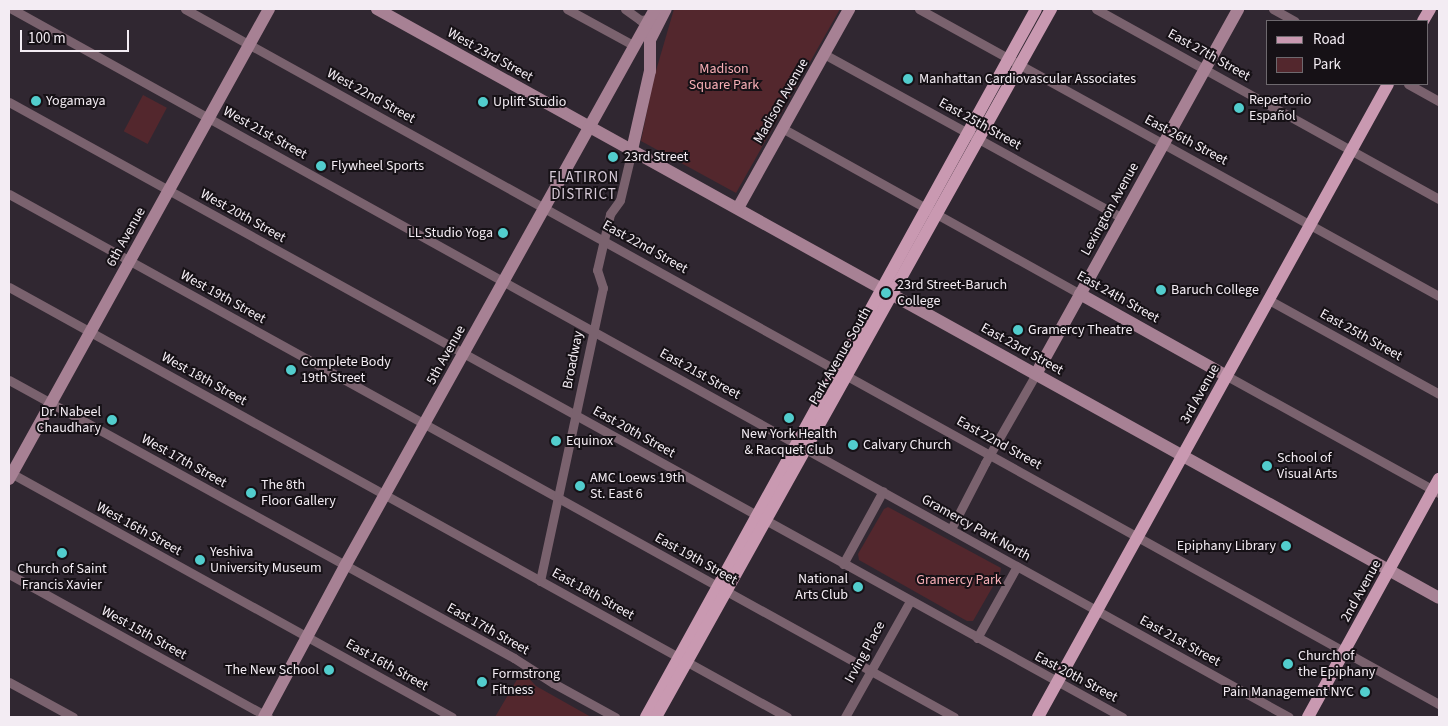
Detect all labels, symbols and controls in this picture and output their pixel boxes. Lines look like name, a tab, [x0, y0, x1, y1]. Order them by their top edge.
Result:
scale bar	[22, 20, 131, 52]
legend	[1266, 20, 1428, 85]
street label: West 23rd Street	[444, 25, 536, 85]
street label: East 27th Street	[1165, 25, 1253, 85]
text: 100 m	[28, 28, 66, 49]
text: Road	[1313, 29, 1345, 50]
text: Park	[1313, 54, 1341, 75]
street label: Madison Avenue	[750, 55, 812, 147]
park label: Madison Square Park	[689, 61, 759, 94]
street label: West 22nd Street	[324, 65, 418, 127]
place label: Manhattan Cardiovascular Associates	[919, 71, 1136, 87]
marker: Manhattan Cardiovascular Associates	[901, 72, 915, 86]
place label: Repertorio Español	[1249, 92, 1311, 124]
place label: Yogamaya	[46, 93, 106, 109]
place label: Uplift Studio	[493, 94, 566, 110]
street label: East 25th Street	[936, 94, 1024, 154]
marker: Yogamaya	[30, 95, 42, 107]
marker: Uplift Studio	[477, 96, 489, 108]
marker: Repertorio Español	[1233, 102, 1245, 114]
street label: West 21st Street	[220, 103, 310, 163]
street label: East 26th Street	[1142, 111, 1230, 169]
place label: 23rd Street	[624, 149, 688, 165]
marker: 23rd Street	[606, 150, 620, 164]
place label: Flywheel Sports	[331, 158, 424, 174]
marker: Flywheel Sports	[315, 160, 327, 172]
street label: Lexington Avenue	[1078, 160, 1142, 258]
district label: FLATIRON DISTRICT	[548, 168, 620, 203]
street label: West 20th Street	[197, 186, 289, 246]
street label: 6th Avenue	[103, 204, 149, 270]
street label: East 22nd Street	[599, 217, 691, 277]
place label: LL Studio Yoga	[408, 225, 493, 241]
marker: LL Studio Yoga	[497, 227, 509, 239]
street label: West 19th Street	[177, 267, 269, 327]
street label: East 24th Street	[1074, 267, 1162, 327]
place label: 23rd Street-Baruch College	[897, 277, 1007, 310]
place label: Baruch College	[1171, 282, 1259, 298]
marker: Baruch College	[1155, 284, 1167, 296]
marker: 23rd Street-Baruch College	[879, 286, 893, 300]
street label: Park Avenue South	[805, 304, 875, 408]
street label: East 25th Street	[1317, 305, 1405, 365]
street label: East 23rd Street	[978, 319, 1066, 379]
street label: 5th Avenue	[423, 322, 469, 388]
place label: Gramercy Theatre	[1028, 322, 1132, 338]
marker: Gramercy Theatre	[1012, 324, 1024, 336]
street label: Broadway	[559, 330, 587, 390]
street label: East 21st Street	[657, 345, 743, 403]
street label: West 18th Street	[158, 349, 250, 409]
place label: Complete Body 19th Street	[301, 354, 391, 387]
street label: 3rd Avenue	[1177, 361, 1223, 427]
marker: Complete Body 19th Street	[285, 364, 297, 376]
street label: East 20th Street	[590, 402, 678, 462]
place label: Dr. Nabeel Chaudhary	[37, 404, 101, 437]
marker: New York Health & Racquet Club	[783, 412, 795, 424]
marker: Dr. Nabeel Chaudhary	[105, 413, 119, 427]
street label: East 22nd Street	[953, 413, 1045, 473]
place label: New York Health & Racquet Club	[741, 426, 837, 458]
street label: West 17th Street	[138, 431, 230, 491]
place label: Equinox	[566, 433, 613, 449]
marker: Equinox	[550, 435, 562, 447]
place label: Calvary Church	[863, 437, 951, 453]
marker: Calvary Church	[847, 439, 859, 451]
place label: School of Visual Arts	[1277, 450, 1337, 482]
marker: School of Visual Arts	[1261, 460, 1273, 472]
place label: AMC Loews 19th St. East 6	[590, 470, 685, 502]
place label: The 8th Floor Gallery	[261, 477, 336, 510]
marker: AMC Loews 19th St. East 6	[574, 480, 586, 492]
marker: The 8th Floor Gallery	[245, 487, 257, 499]
street label: Gramercy Park North	[919, 491, 1033, 565]
street label: West 16th Street	[93, 499, 185, 559]
street label: East 19th Street	[652, 529, 740, 589]
place label: Epiphany Library	[1177, 538, 1276, 554]
marker: Epiphany Library	[1280, 540, 1292, 552]
place label: Yeshiva University Museum	[210, 544, 322, 576]
marker: Church of Saint Francis Xavier	[56, 547, 68, 559]
marker: Yeshiva University Museum	[194, 554, 206, 566]
street label: 2nd Avenue	[1337, 557, 1385, 625]
place label: Church of Saint Francis Xavier	[17, 561, 107, 594]
street label: East 18th Street	[549, 564, 637, 624]
place label: National Arts Club	[795, 571, 848, 604]
park label: Gramercy Park	[916, 572, 1002, 588]
marker: National Arts Club	[852, 581, 864, 593]
street label: East 17th Street	[444, 599, 532, 659]
street label: West 15th Street	[98, 603, 190, 663]
street label: East 21st Street	[1137, 612, 1223, 670]
street label: Irving Place	[841, 618, 889, 686]
street label: East 16th Street	[343, 635, 431, 695]
street label: East 20th Street	[1032, 648, 1120, 706]
place label: Church of the Epiphany	[1298, 648, 1375, 680]
marker: Church of the Epiphany	[1282, 658, 1294, 670]
place label: The New School	[225, 662, 319, 678]
marker: The New School	[323, 664, 335, 676]
place label: Formstrong Fitness	[492, 666, 560, 699]
marker: Formstrong Fitness	[476, 676, 488, 688]
place label: Pain Management NYC	[1223, 684, 1354, 700]
marker: Pain Management NYC	[1358, 685, 1372, 699]

